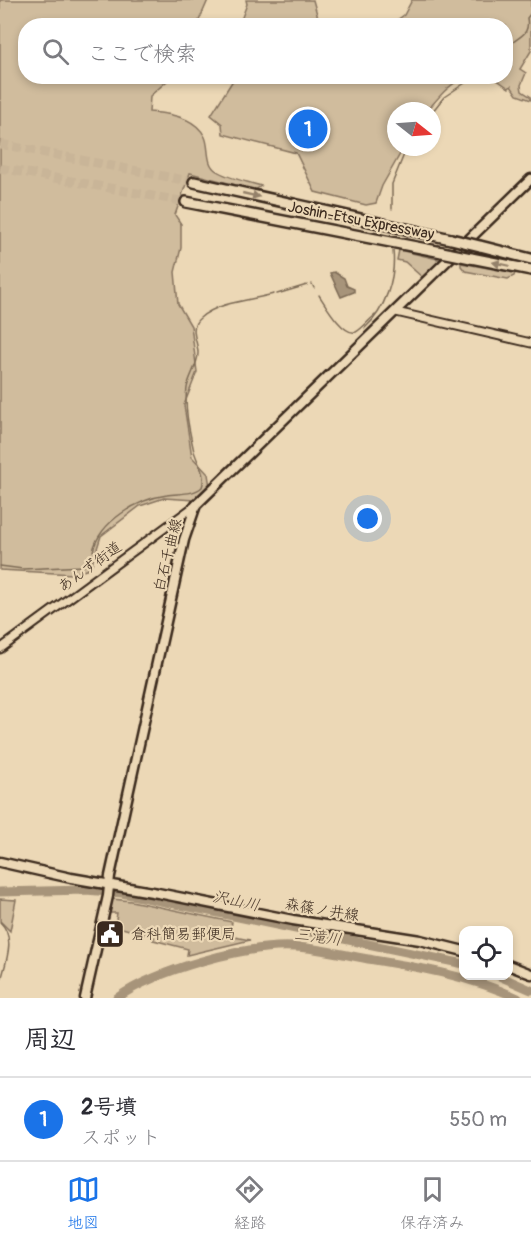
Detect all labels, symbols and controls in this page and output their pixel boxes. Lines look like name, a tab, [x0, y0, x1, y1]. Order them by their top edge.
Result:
search box	[18, 18, 513, 84]
icon: search	[39, 35, 72, 68]
text: ここで検索	[87, 40, 197, 68]
north arrow	[387, 102, 441, 156]
pin: 1	[288, 106, 328, 152]
one-way arrow	[242, 190, 260, 200]
street label: Joshin-Etsu Expressway	[286, 197, 436, 245]
one-way arrow	[491, 259, 510, 268]
your location	[353, 504, 382, 533]
street label: 白石千曲線	[150, 516, 186, 594]
street label: あんず街道	[54, 537, 126, 597]
water label: 沢山川	[210, 886, 262, 916]
street label: 森篠ノ井線	[283, 895, 361, 925]
public building icon: 倉科簡易郵便局	[94, 918, 126, 950]
water label: 三滝川	[293, 924, 343, 950]
place label: 倉科簡易郵便局	[131, 925, 236, 944]
map controls	[459, 926, 513, 980]
button: locate	[459, 926, 513, 980]
text: 周辺	[24, 1024, 76, 1056]
text: 2号墳	[81, 1093, 137, 1121]
text: 1	[40, 1107, 47, 1132]
text: 550 m	[450, 1107, 507, 1132]
text: スポット	[81, 1125, 161, 1150]
tab: 地図	[67, 1173, 100, 1233]
tab: 経路	[233, 1173, 266, 1233]
tab: 保存済み	[400, 1173, 464, 1233]

